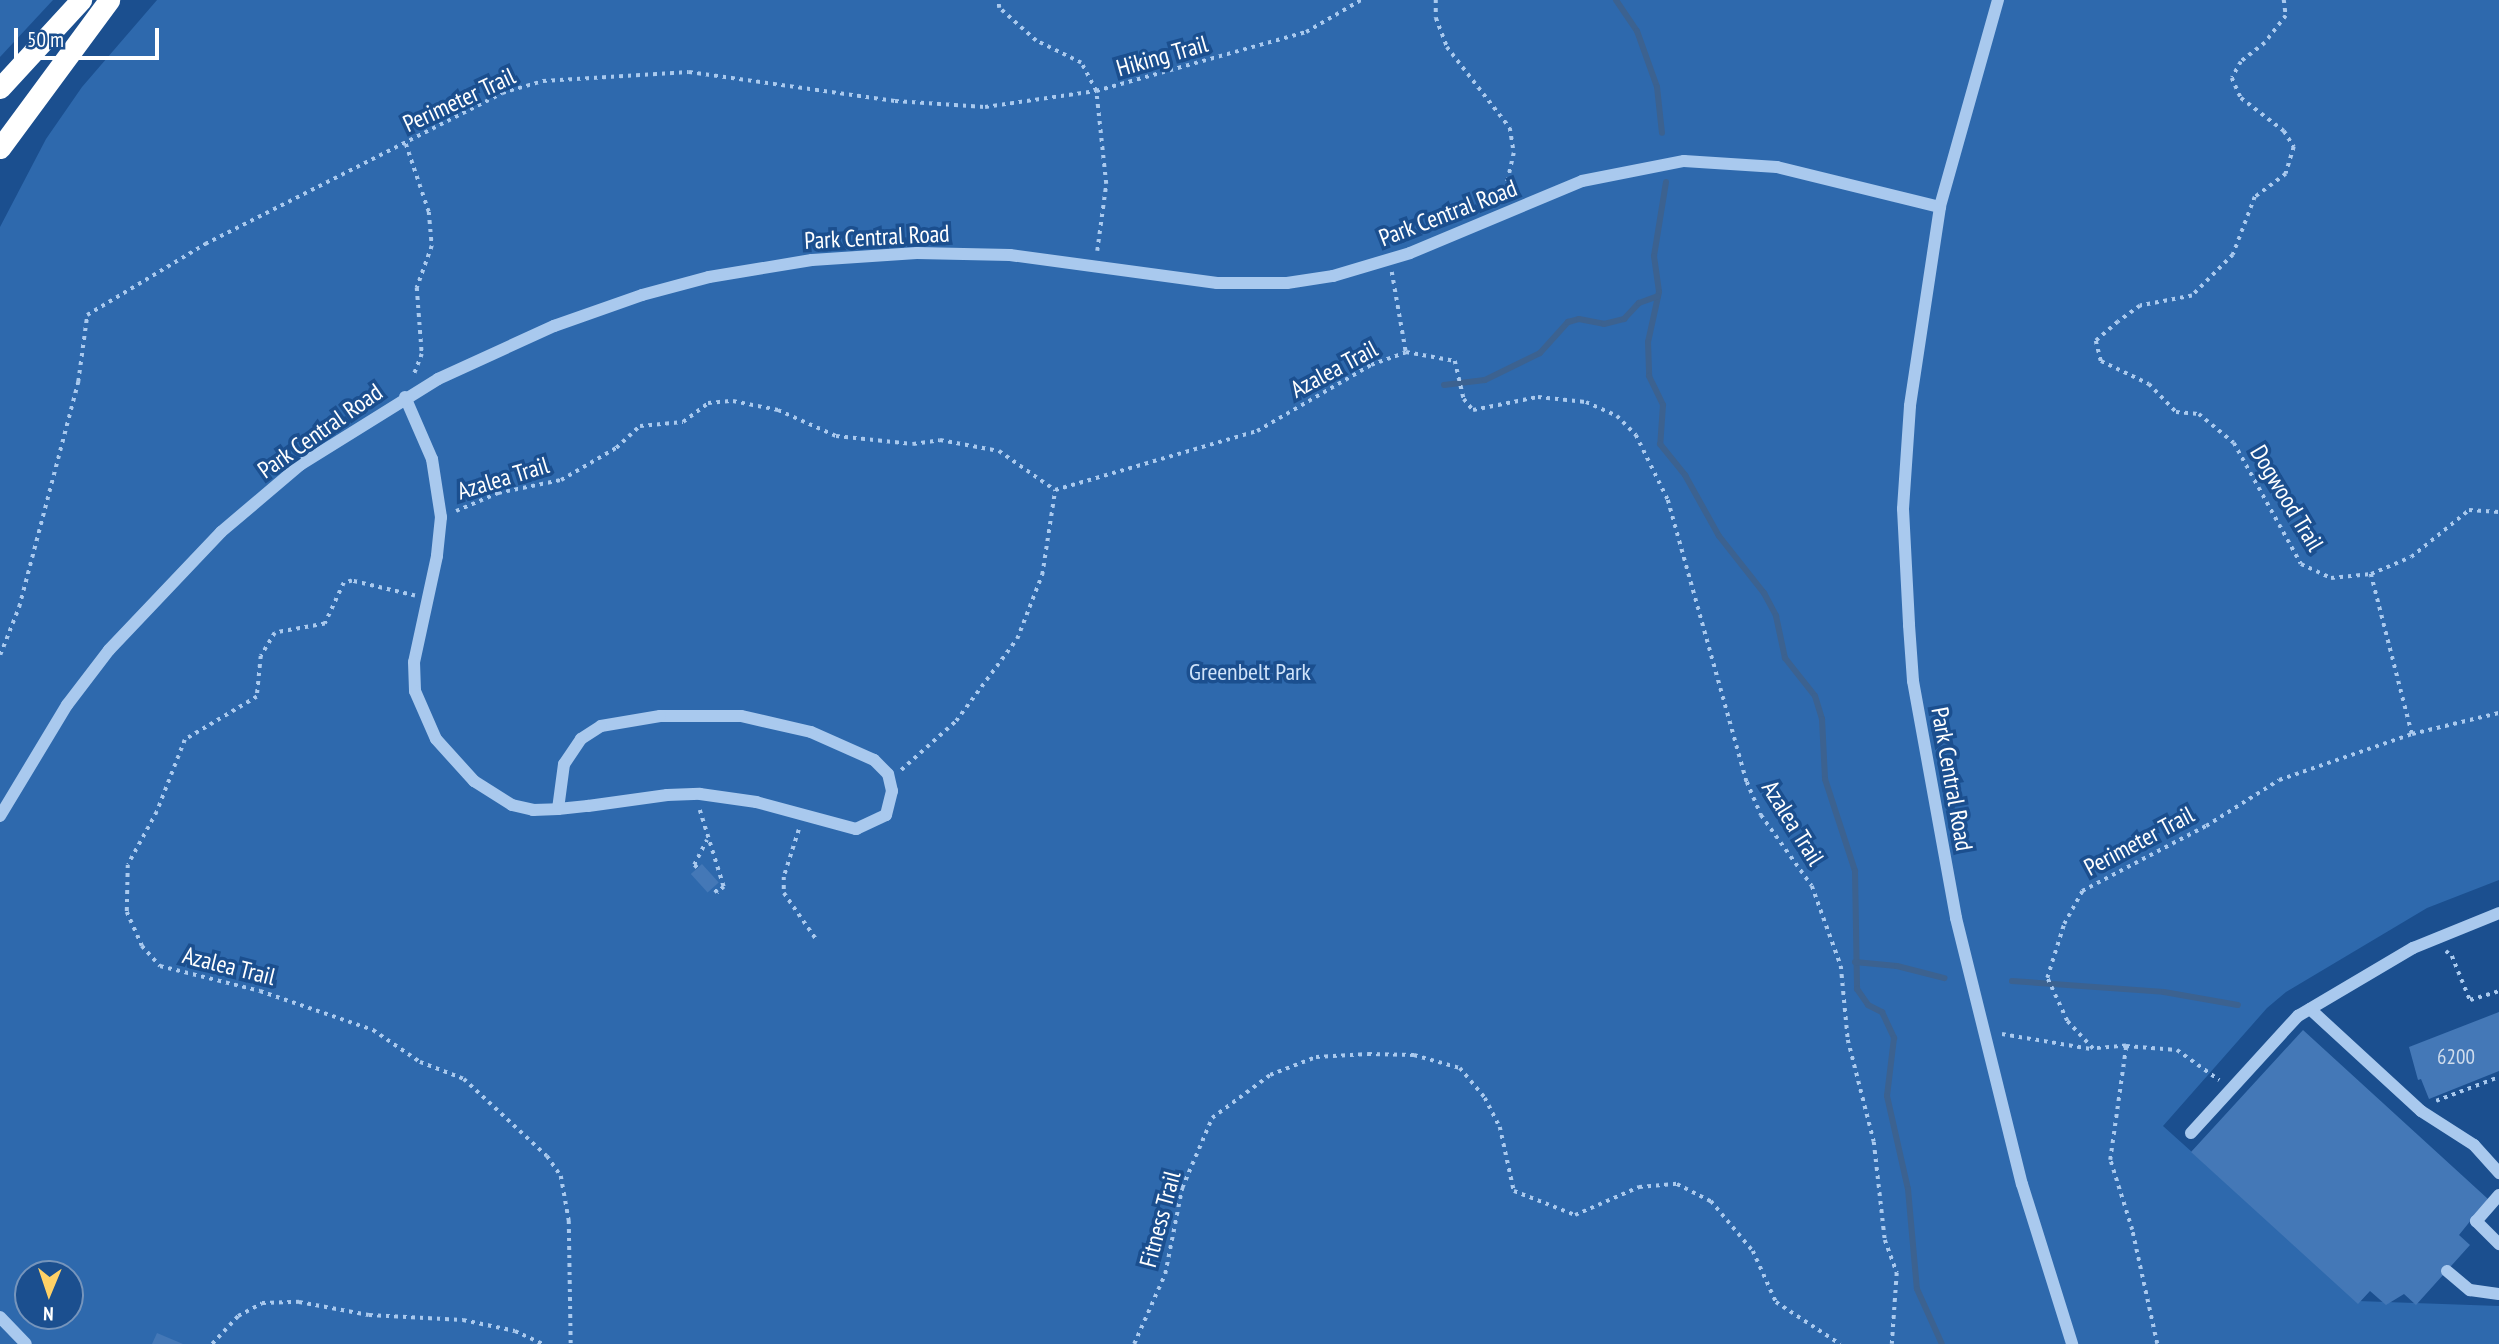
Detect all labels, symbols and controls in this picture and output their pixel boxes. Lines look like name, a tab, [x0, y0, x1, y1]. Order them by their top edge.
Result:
scale bar	[18, 14, 163, 58]
text: 50 m	[27, 26, 64, 53]
street label: Hiking Trail	[1113, 29, 1211, 83]
street label: Perimeter Trail	[398, 61, 520, 139]
street label: Park Central Road	[1375, 173, 1521, 253]
street label: Park Central Road	[803, 219, 951, 255]
street label: Azalea Trail	[1285, 334, 1383, 404]
street label: Park Central Road	[252, 377, 388, 485]
street label: Dogwood Trail	[2244, 440, 2330, 556]
street label: Azalea Trail	[453, 450, 553, 506]
park label: Greenbelt Park	[1189, 658, 1311, 686]
street label: Park Central Road	[1925, 705, 1979, 853]
street label: Azalea Trail	[1756, 775, 1830, 871]
street label: Perimeter Trail	[2079, 800, 2199, 882]
street label: Azalea Trail	[179, 941, 279, 991]
house number: 6200	[2437, 1044, 2475, 1070]
street label: Fitness Trail	[1133, 1167, 1187, 1271]
north arrow	[14, 1260, 84, 1330]
text: N	[43, 1302, 54, 1326]

